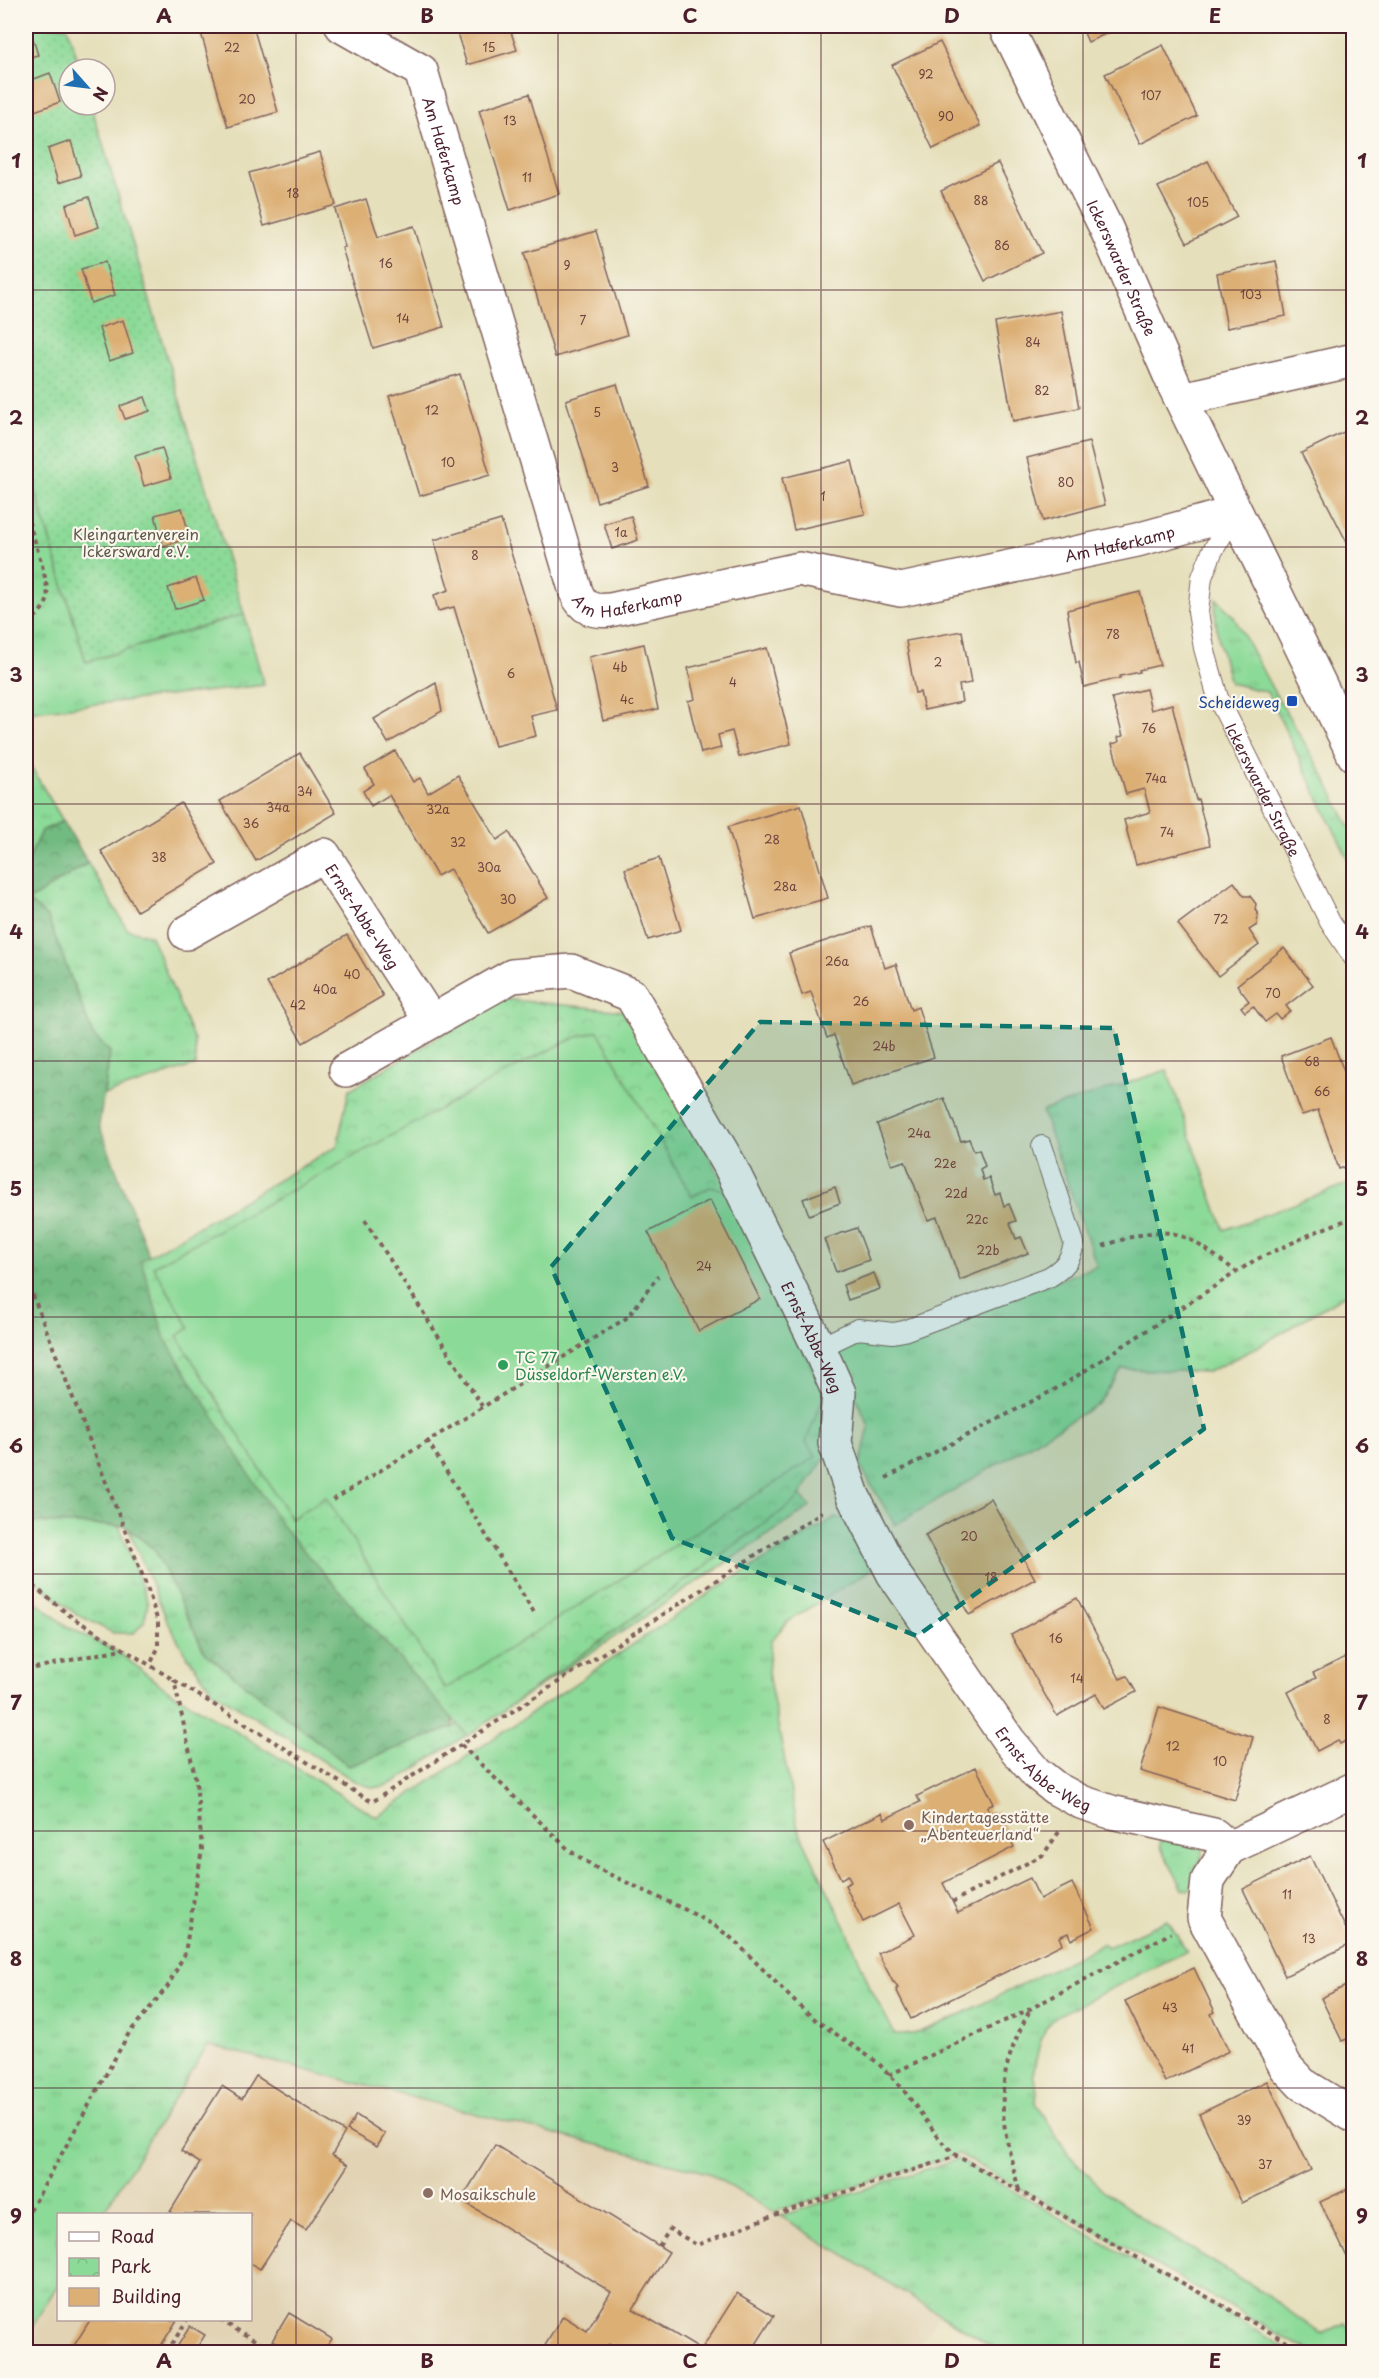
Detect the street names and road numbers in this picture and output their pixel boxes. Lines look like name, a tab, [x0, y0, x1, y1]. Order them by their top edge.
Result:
street label: Am Haferkamp	[418, 94, 472, 208]
street label: Ickerswarder Straße	[1082, 195, 1163, 339]
street label: Am Haferkamp	[1062, 519, 1177, 567]
street label: Am Haferkamp	[568, 583, 684, 622]
street label: Ickerswarder Straße	[1221, 718, 1307, 860]
street label: Ernst-Abbe-Weg	[321, 859, 406, 973]
street label: Ernst-Abbe-Weg	[776, 1277, 849, 1396]
street label: Ernst-Abbe-Weg	[991, 1722, 1094, 1816]

